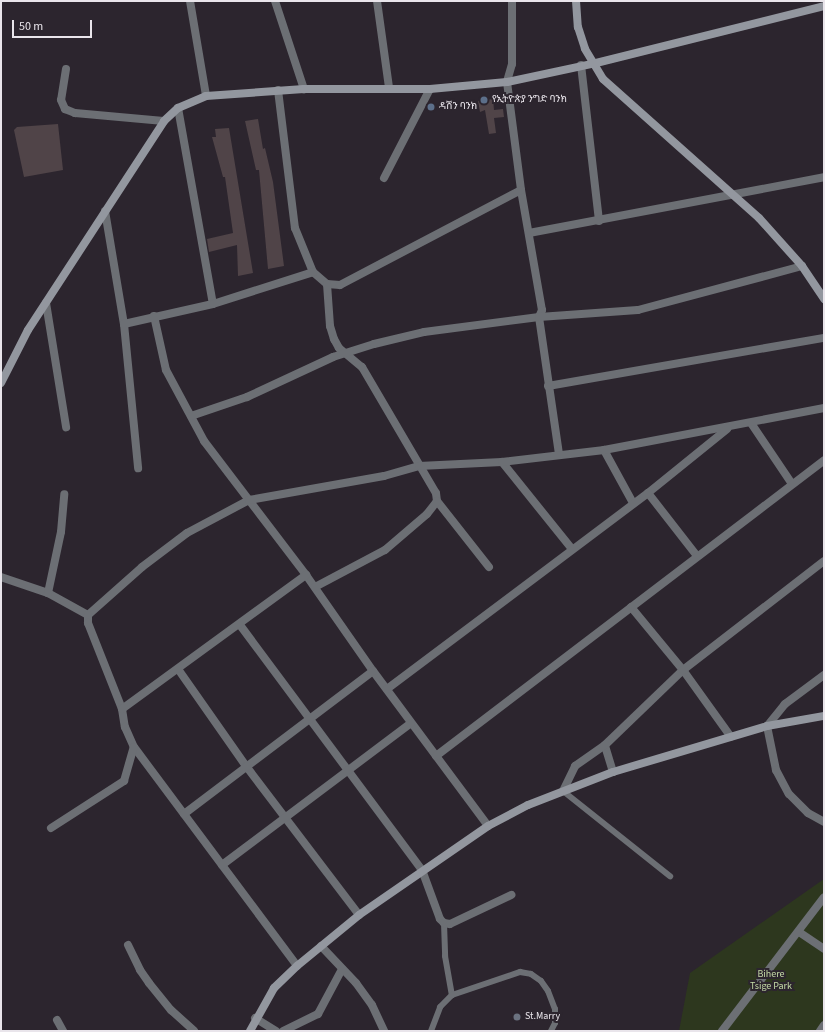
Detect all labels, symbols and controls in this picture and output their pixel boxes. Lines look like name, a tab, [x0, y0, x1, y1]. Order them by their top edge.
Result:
scale bar	[14, 12, 94, 38]
text: 50 m	[19, 18, 43, 35]
place label: የኢትዮጵያ ንግድ ባንክ	[492, 94, 567, 106]
marker: የኢትዮጵያ ንግድ ባንክ	[479, 95, 489, 105]
place label: ዳሽን ባንክ	[439, 101, 477, 113]
marker: ዳሽን ባንክ	[426, 102, 436, 112]
park label: Bihere Tsige Park	[750, 968, 792, 992]
place label: St.Marry	[525, 1011, 560, 1023]
marker: St.Marry	[512, 1012, 522, 1022]

